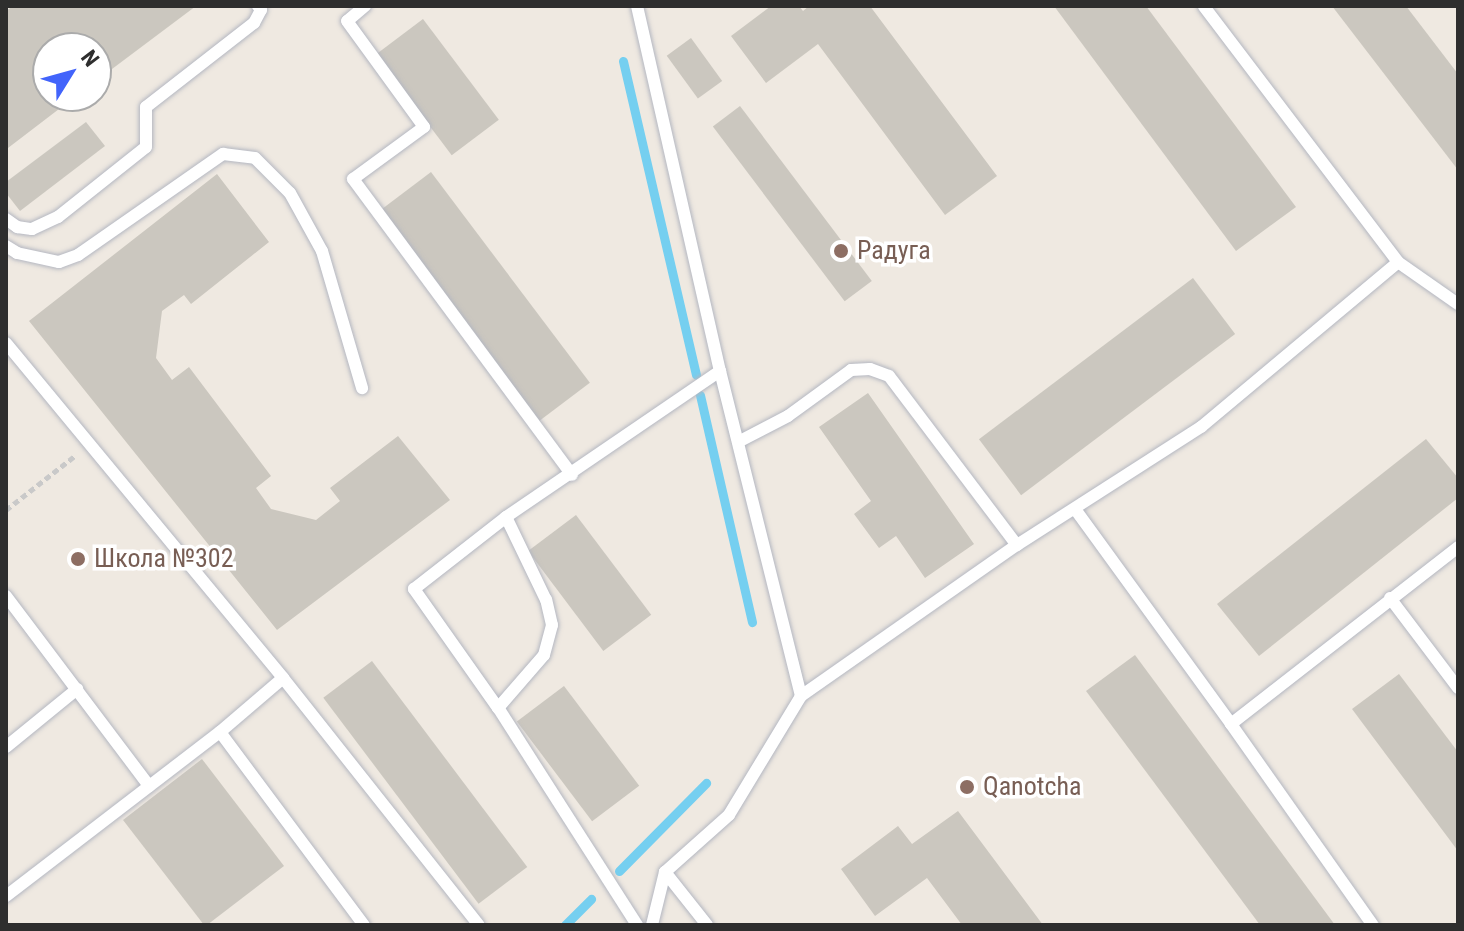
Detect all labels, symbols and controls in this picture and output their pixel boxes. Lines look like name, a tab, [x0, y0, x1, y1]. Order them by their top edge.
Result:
north arrow	[32, 32, 112, 112]
text: N	[76, 46, 104, 71]
place label: Радуга	[857, 235, 931, 267]
marker: Радуга	[832, 242, 850, 260]
place label: Школа №302	[94, 543, 233, 575]
marker: Школа №302	[69, 550, 87, 568]
place label: Qanotcha	[983, 771, 1081, 803]
marker: Qanotcha	[958, 778, 976, 796]

